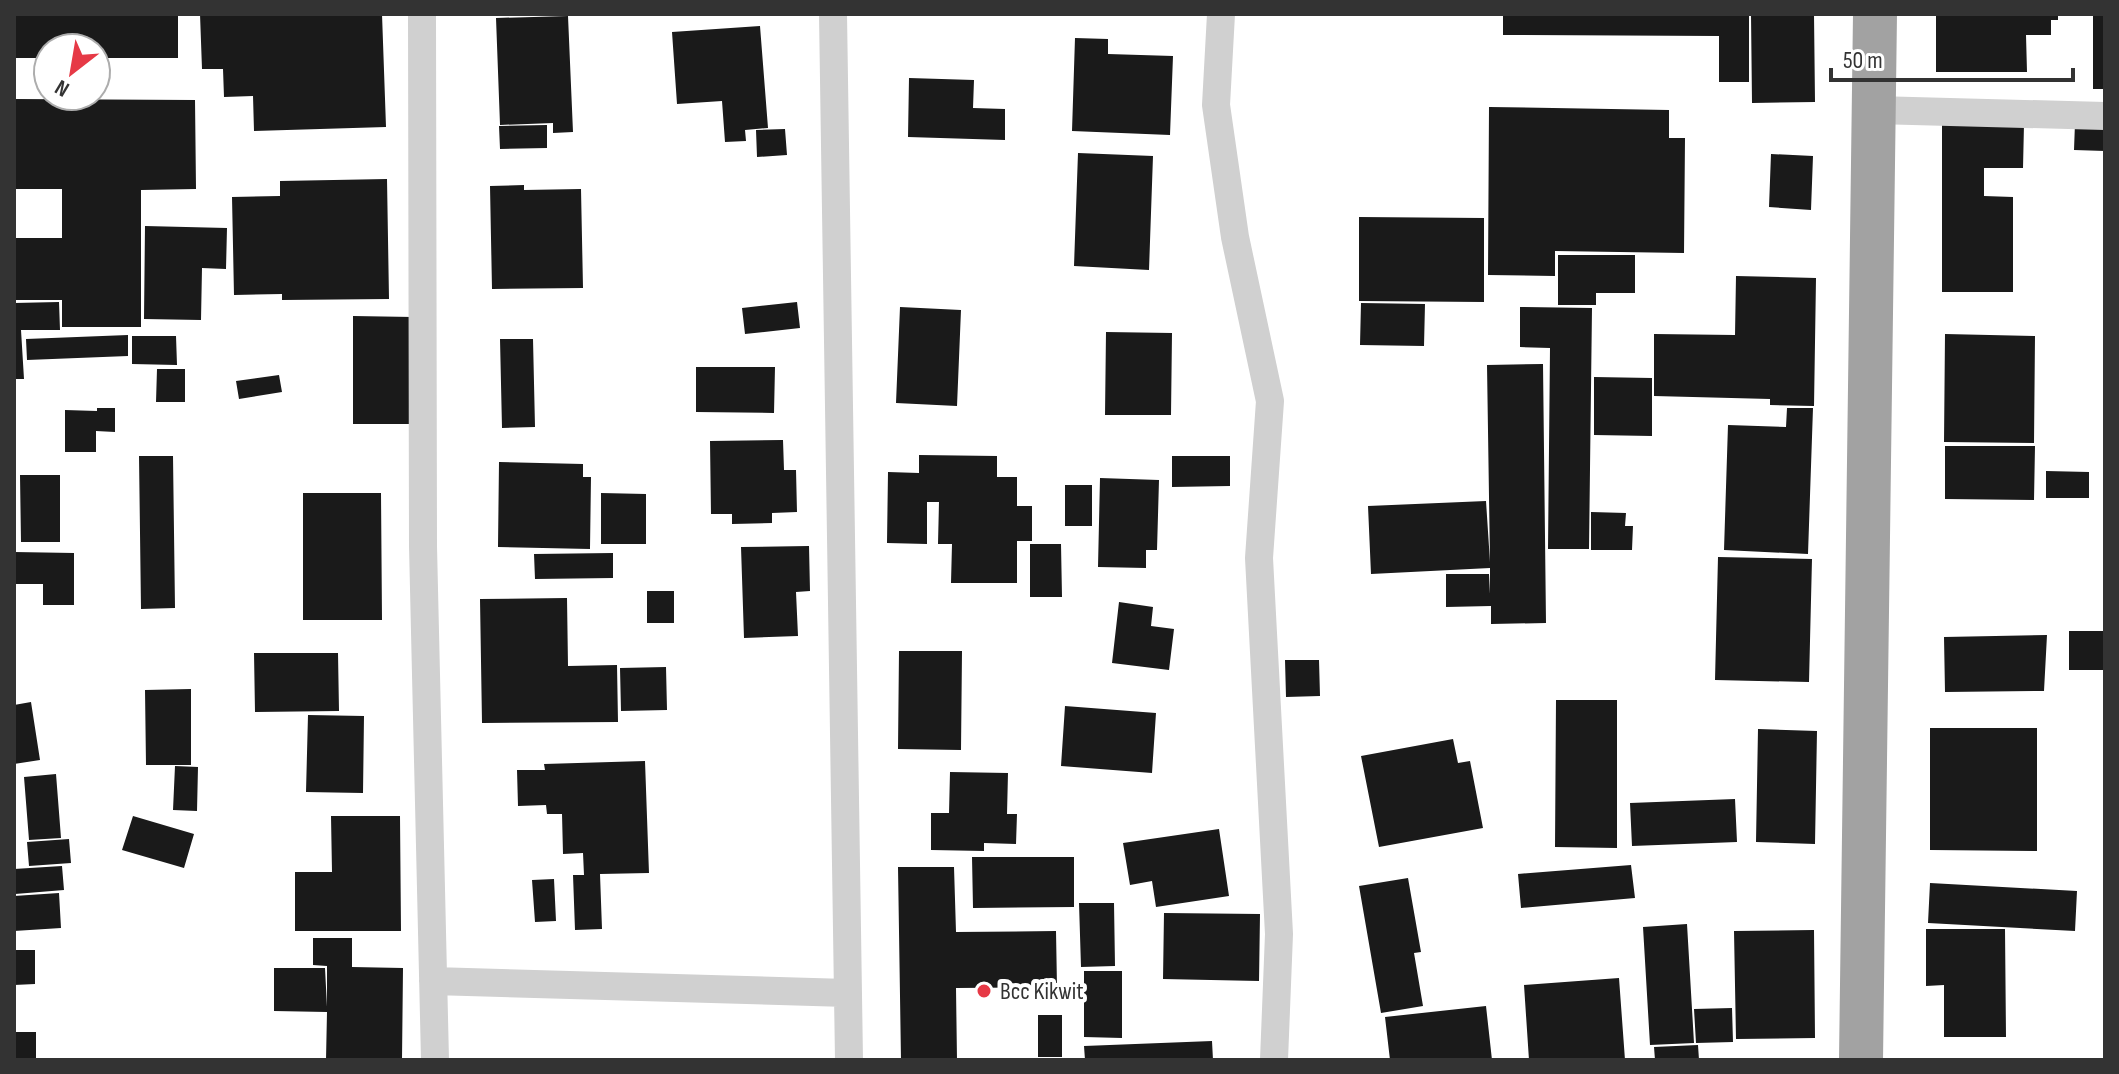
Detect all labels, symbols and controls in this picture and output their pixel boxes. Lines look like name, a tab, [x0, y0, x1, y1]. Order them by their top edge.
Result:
north arrow	[32, 32, 112, 112]
scale bar	[1831, 32, 2073, 82]
text: 50 m	[1843, 46, 1883, 75]
text: N	[50, 73, 74, 102]
place label: Bcc Kikwit	[1000, 977, 1083, 1006]
marker: Bcc Kikwit	[975, 982, 993, 1000]

